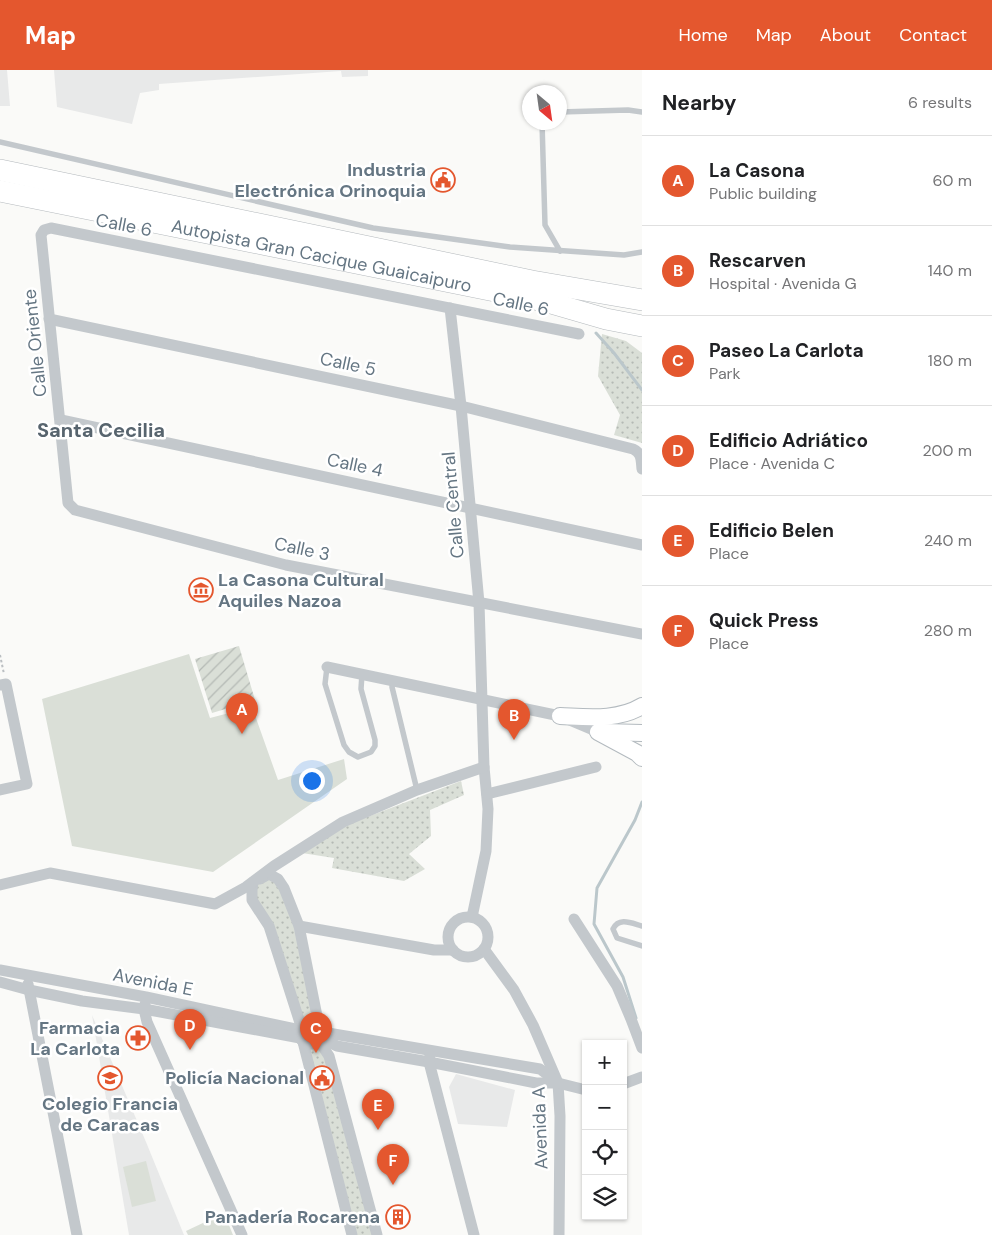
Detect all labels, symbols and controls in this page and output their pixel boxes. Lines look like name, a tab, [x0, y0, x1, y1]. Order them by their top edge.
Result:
text: Map	[25, 20, 76, 51]
text: Home	[678, 23, 728, 47]
text: Map	[756, 23, 792, 47]
text: About	[820, 23, 871, 47]
text: Contact	[899, 23, 967, 47]
north arrow	[522, 85, 567, 130]
text: Nearby	[662, 89, 736, 117]
text: 6 results	[908, 92, 972, 113]
place label: Industria Electrónica Orinoquia	[234, 158, 426, 203]
text: La Casona	[709, 158, 805, 183]
public building icon: Industria Electrónica Orinoquia	[430, 167, 456, 193]
text: A	[672, 170, 684, 191]
text: 60 m	[932, 170, 972, 191]
text: Public building	[709, 183, 817, 204]
street label: Calle 6	[94, 208, 154, 242]
street label: Autopista Gran Cacique Guaicaipuro	[169, 214, 474, 298]
text: Rescarven	[709, 248, 806, 273]
text: B	[673, 260, 683, 281]
text: 140 m	[928, 260, 972, 281]
text: Hospital · Avenida G	[709, 273, 857, 294]
street label: Calle 6	[491, 286, 551, 322]
street label: Calle Oriente	[17, 288, 53, 398]
text: Paseo La Carlota	[709, 338, 864, 363]
street label: Calle 5	[318, 346, 378, 382]
text: C	[672, 350, 684, 371]
text: 180 m	[928, 350, 972, 371]
text: Park	[709, 363, 741, 384]
district label: Santa Cecilia	[37, 417, 165, 443]
text: Edificio Adriático	[709, 428, 868, 453]
text: D	[672, 440, 684, 461]
text: 200 m	[923, 440, 972, 461]
street label: Calle 4	[325, 447, 385, 483]
street label: Calle Central	[436, 451, 470, 559]
text: Place · Avenida C	[709, 453, 835, 474]
text: Edificio Belen	[709, 518, 834, 543]
text: E	[673, 530, 683, 551]
text: 240 m	[924, 530, 972, 551]
street label: Calle 3	[272, 531, 332, 567]
text: Place	[709, 543, 749, 564]
place label: La Casona Cultural Aquiles Nazoa	[218, 568, 384, 613]
museum icon: La Casona Cultural Aquiles Nazoa	[188, 577, 214, 603]
text: Quick Press	[709, 608, 819, 633]
text: F	[674, 620, 682, 641]
text: 280 m	[924, 620, 972, 641]
text: Place	[709, 633, 749, 654]
pin: A	[226, 693, 258, 734]
pin: B	[498, 699, 530, 740]
your location	[299, 768, 325, 794]
street label: Avenida E	[111, 962, 195, 1002]
pin: D	[174, 1009, 206, 1050]
pin: C	[300, 1012, 332, 1053]
place label: Farmacia La Carlota	[30, 1016, 120, 1061]
pharmacy icon: Farmacia La Carlota	[125, 1025, 151, 1051]
map controls	[582, 1040, 627, 1220]
button: +	[582, 1040, 627, 1085]
school or university icon: Colegio Francia de Caracas	[97, 1065, 123, 1091]
public building icon: Policía Nacional	[309, 1065, 335, 1091]
place label: Policía Nacional	[165, 1066, 304, 1090]
button: −	[582, 1085, 627, 1130]
street label: Avenida A	[527, 1086, 553, 1170]
pin: E	[362, 1089, 394, 1130]
place label: Colegio Francia de Caracas	[42, 1092, 178, 1137]
button: locate	[582, 1130, 627, 1175]
pin: F	[377, 1144, 409, 1185]
button: layers	[582, 1175, 627, 1220]
building icon: Panadería Rocarena	[385, 1204, 411, 1230]
place label: Panadería Rocarena	[205, 1205, 380, 1229]

